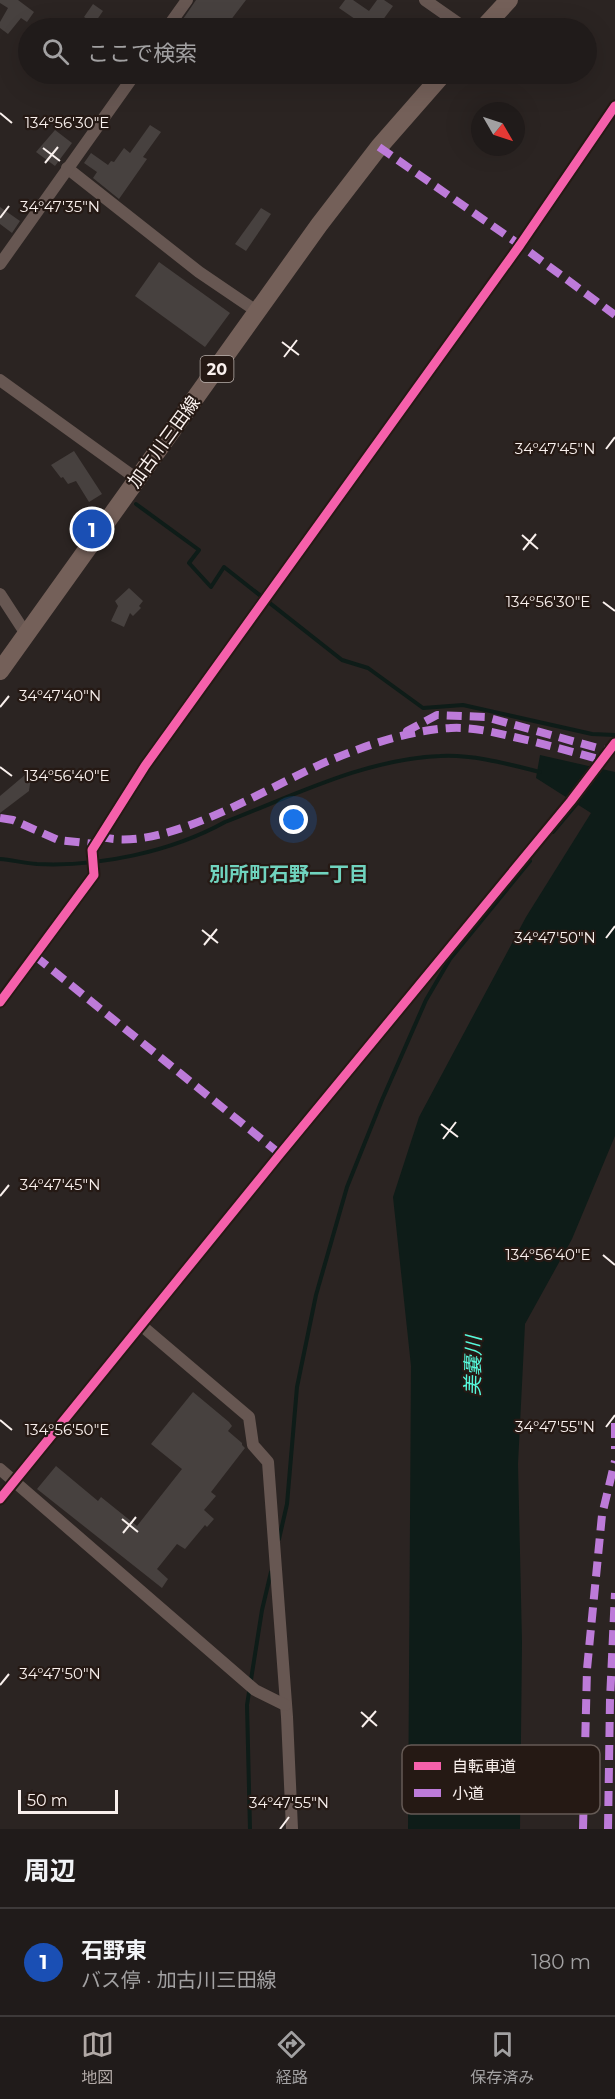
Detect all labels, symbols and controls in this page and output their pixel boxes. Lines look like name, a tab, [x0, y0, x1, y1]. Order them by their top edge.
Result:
search box	[18, 18, 597, 84]
icon: search	[39, 35, 72, 68]
text: ここで検索	[87, 40, 197, 67]
north arrow	[471, 102, 525, 156]
text: 134°56'30"E	[25, 113, 109, 132]
text: 34°47'35"N	[20, 197, 100, 216]
road number: 20	[200, 356, 234, 382]
street label: 加古川三田線	[123, 392, 205, 492]
text: 34°47'45"N	[515, 439, 595, 458]
pin: 1	[72, 506, 112, 552]
text: 134°56'30"E	[506, 592, 590, 611]
text: 34°47'40"N	[19, 686, 101, 705]
text: 134°56'40"E	[24, 766, 110, 785]
your location	[279, 805, 308, 834]
district label: 別所町石野一丁目	[209, 862, 369, 886]
text: 34°47'50"N	[514, 928, 596, 947]
text: 34°47'45"N	[20, 1175, 100, 1194]
text: 134°56'40"E	[505, 1245, 591, 1264]
water label: 美嚢川	[460, 1334, 486, 1396]
text: 34°47'55"N	[515, 1417, 595, 1436]
text: 134°56'50"E	[25, 1420, 109, 1439]
text: 34°47'50"N	[19, 1664, 101, 1683]
legend	[402, 1745, 600, 1814]
text: 自転車道	[452, 1757, 516, 1776]
text: 小道	[452, 1784, 484, 1803]
scale bar	[18, 1787, 118, 1814]
text: 50 m	[27, 1791, 68, 1810]
text: 34°47'55"N	[249, 1793, 329, 1812]
text: 周辺	[24, 1855, 76, 1887]
text: 石野東	[81, 1937, 147, 1964]
text: 1	[40, 1950, 47, 1974]
text: 180 m	[531, 1950, 591, 1974]
text: バス停 · 加古川三田線	[81, 1968, 277, 1992]
tab: 地図	[81, 2028, 114, 2088]
tab: 経路	[275, 2028, 308, 2088]
tab: 保存済み	[470, 2028, 534, 2088]

